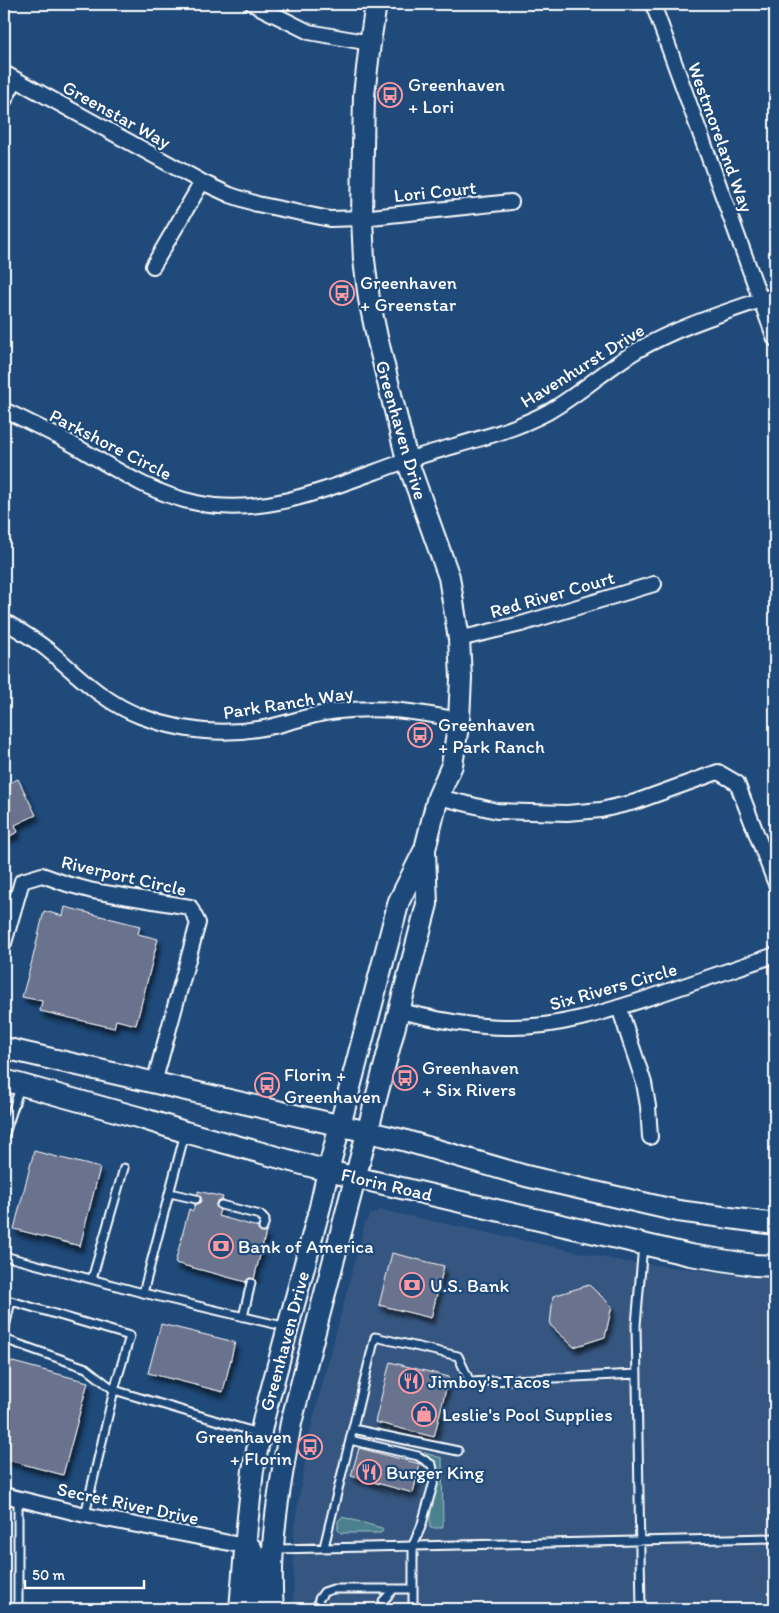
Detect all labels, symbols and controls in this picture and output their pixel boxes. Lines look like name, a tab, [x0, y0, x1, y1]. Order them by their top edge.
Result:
street label: Westmoreland Way	[683, 59, 758, 215]
place label: Greenhaven + Lori	[408, 73, 505, 118]
street label: Greenstar Way	[59, 75, 175, 154]
bus stop icon: Greenhaven + Lori	[377, 82, 403, 108]
street label: Lori Court	[393, 176, 477, 207]
place label: Greenhaven + Greenstar	[360, 271, 457, 316]
bus stop icon: Greenhaven + Greenstar	[329, 280, 355, 306]
street label: Havenhurst Drive	[516, 318, 648, 413]
street label: Greenhaven Drive	[371, 358, 432, 503]
street label: Parkshore Circle	[46, 404, 176, 485]
street label: Red River Court	[487, 566, 617, 623]
street label: Park Ranch Way	[221, 681, 355, 724]
place label: Greenhaven + Park Ranch	[438, 713, 545, 758]
bus stop icon: Greenhaven + Park Ranch	[407, 722, 433, 748]
street label: Riverport Circle	[59, 850, 189, 901]
street label: Six Rivers Circle	[547, 957, 680, 1016]
place label: Greenhaven + Six Rivers	[422, 1056, 519, 1101]
place label: Florin + Greenhaven	[284, 1063, 381, 1108]
bus stop icon: Greenhaven + Six Rivers	[392, 1065, 418, 1091]
bus stop icon: Florin + Greenhaven	[254, 1072, 280, 1098]
street label: Florin Road	[339, 1163, 435, 1206]
bank icon: Bank of America	[208, 1233, 234, 1259]
place label: Bank of America	[238, 1235, 374, 1258]
street label: Greenhaven Drive	[255, 1269, 314, 1414]
bank icon: U.S. Bank	[399, 1272, 425, 1298]
place label: U.S. Bank	[430, 1274, 510, 1297]
restaurant icon: Jimboy's Tacos	[398, 1368, 424, 1394]
place label: Jimboy's Tacos	[428, 1370, 550, 1393]
shop icon: Leslie's Pool Supplies	[411, 1401, 437, 1427]
place label: Leslie's Pool Supplies	[442, 1403, 613, 1426]
place label: Greenhaven + Florin	[195, 1425, 292, 1470]
bus stop icon: Greenhaven + Florin	[297, 1434, 323, 1460]
restaurant icon: Burger King	[356, 1459, 382, 1485]
place label: Burger King	[386, 1461, 485, 1484]
street label: Secret River Drive	[55, 1477, 201, 1530]
scale bar	[25, 1558, 144, 1590]
text: 50 m	[32, 1566, 65, 1584]

